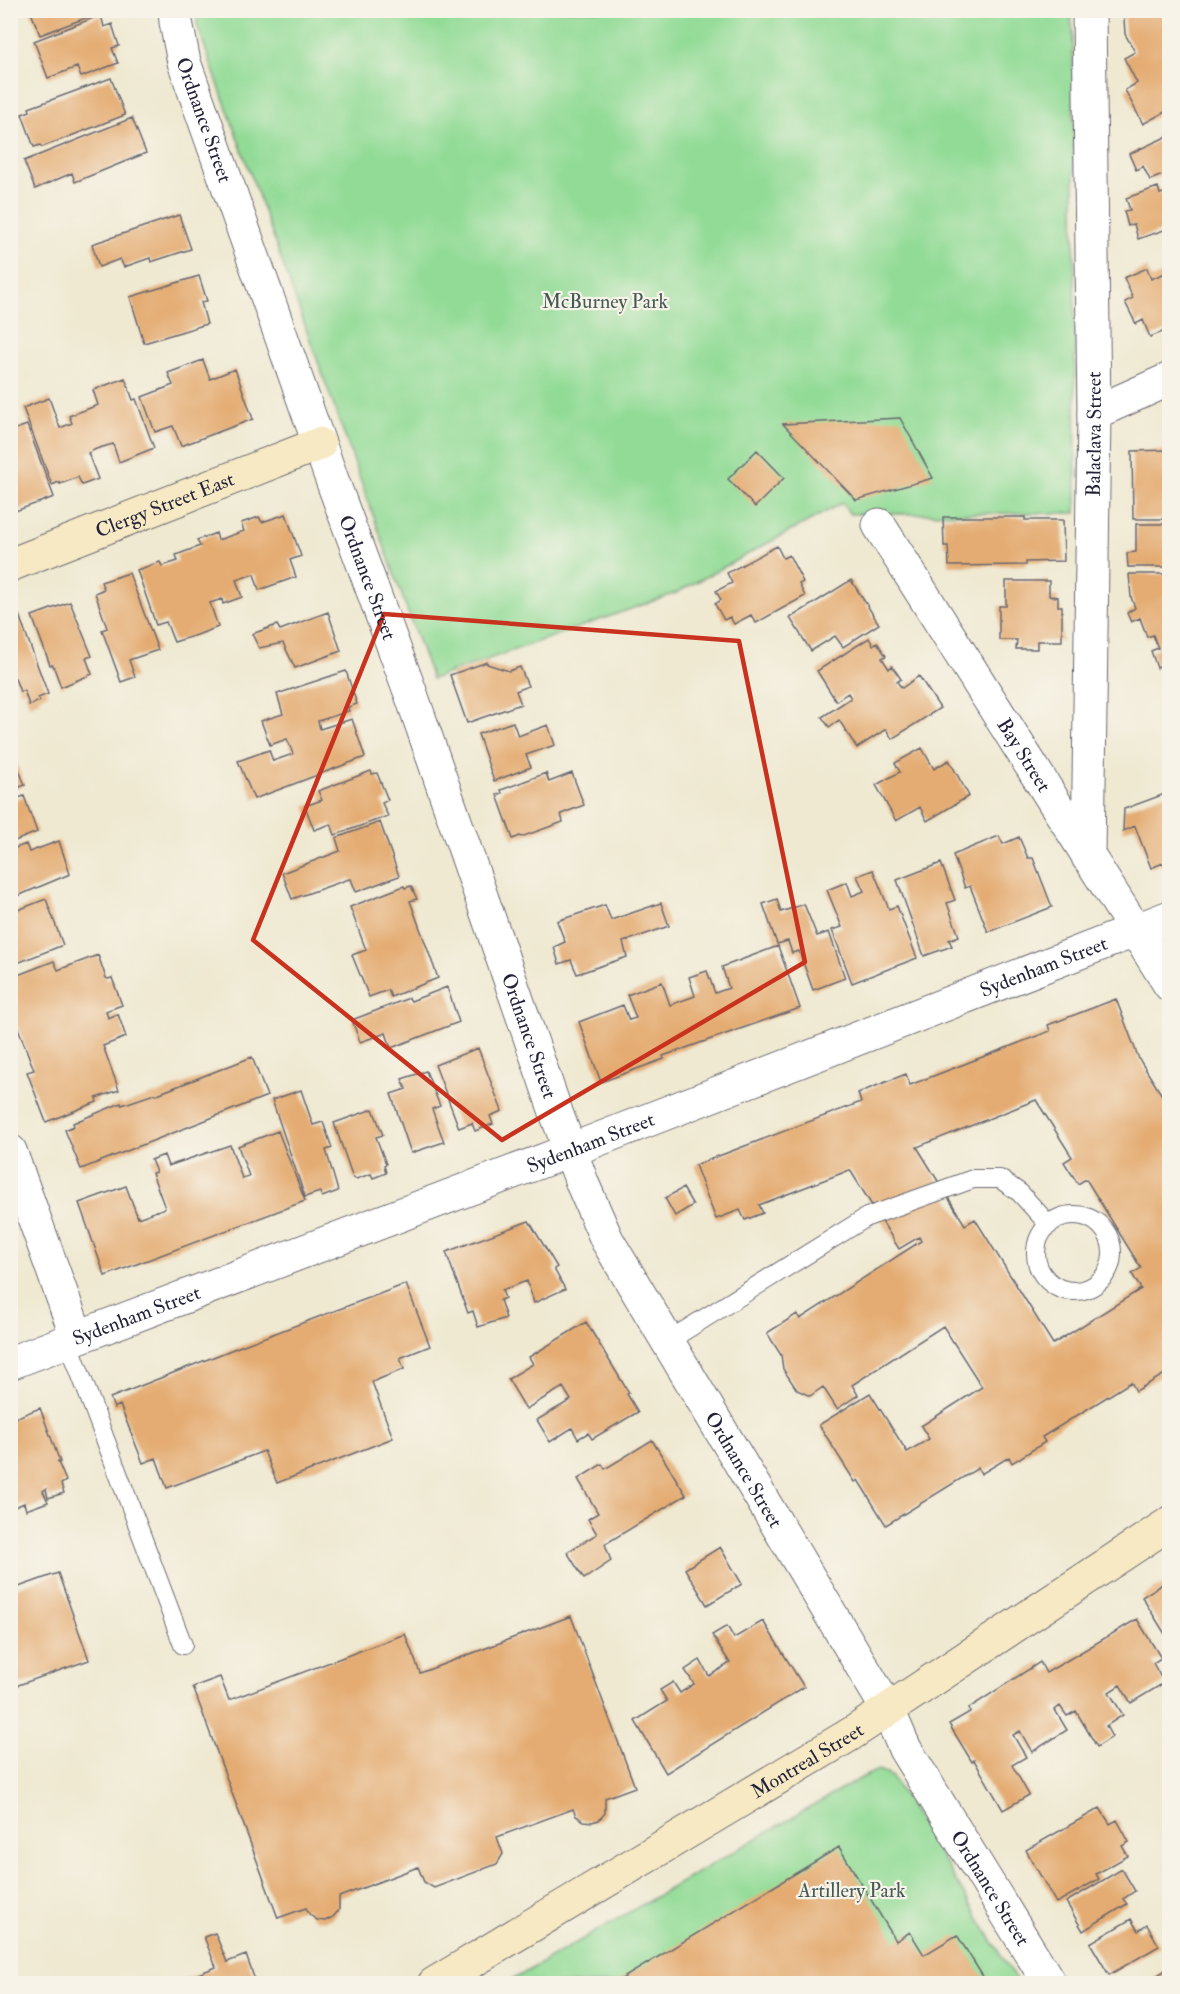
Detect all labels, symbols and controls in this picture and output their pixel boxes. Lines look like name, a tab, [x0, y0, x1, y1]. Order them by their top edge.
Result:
street label: Ordnance Street	[171, 54, 238, 186]
park label: McBurney Park	[542, 289, 668, 314]
street label: Balaclava Street	[1080, 371, 1107, 497]
street label: Clergy Street East	[92, 466, 238, 543]
street label: Ordnance Street	[334, 511, 403, 644]
street label: Bay Street	[992, 713, 1057, 797]
street label: Sydenham Street	[976, 930, 1111, 1002]
street label: Ordnance Street	[496, 970, 563, 1102]
street label: Sydenham Street	[523, 1106, 658, 1178]
street label: Sydenham Street	[69, 1279, 204, 1351]
street label: Ordnance Street	[700, 1407, 789, 1533]
street label: Montreal Street	[746, 1717, 869, 1804]
street label: Ordnance Street	[946, 1826, 1036, 1951]
park label: Artillery Park	[797, 1878, 906, 1903]

